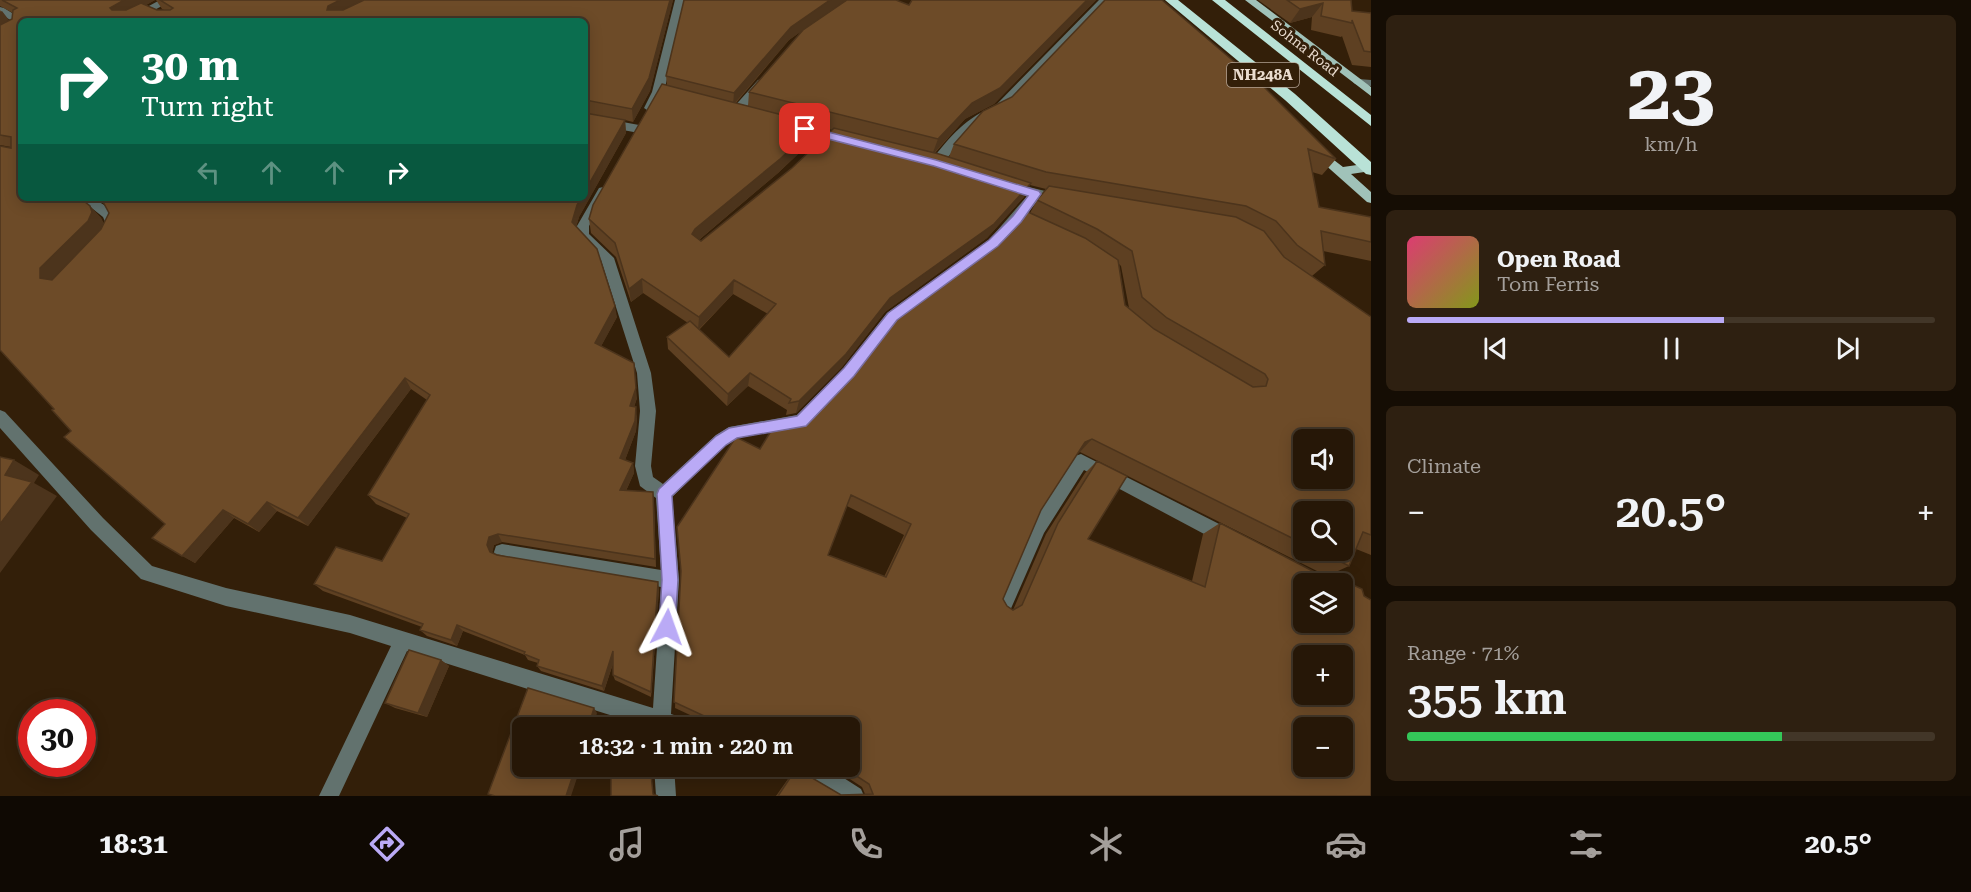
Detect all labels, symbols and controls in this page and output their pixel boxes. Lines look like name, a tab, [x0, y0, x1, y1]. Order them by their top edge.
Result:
street label: Sohna Road	[1268, 17, 1342, 79]
text: 30 m	[141, 41, 239, 90]
icon: right	[42, 42, 120, 120]
text: 23	[1627, 47, 1715, 138]
road number: NH248A	[1227, 63, 1299, 87]
text: Turn right	[141, 91, 274, 123]
pin	[779, 103, 830, 154]
icon: arrive	[788, 112, 821, 145]
text: km/h	[1644, 132, 1698, 156]
icon: left	[192, 156, 225, 189]
icon: ahead	[255, 156, 288, 189]
icon: ahead	[318, 156, 351, 189]
icon: right	[381, 156, 414, 189]
text: Open Road	[1497, 247, 1620, 272]
text: Tom Ferris	[1497, 272, 1599, 296]
icon: previous	[1479, 332, 1512, 365]
icon: pause	[1655, 332, 1688, 365]
icon: next	[1831, 332, 1864, 365]
map controls	[1293, 429, 1353, 777]
button: sound	[1293, 429, 1353, 489]
text: Climate	[1407, 454, 1481, 478]
text: 20.5°	[1615, 485, 1727, 538]
text: −	[1407, 493, 1425, 532]
text: +	[1917, 493, 1935, 532]
button: search	[1293, 501, 1353, 561]
button: layers	[1293, 573, 1353, 633]
position arrow	[635, 595, 699, 659]
text: Range · 71%	[1407, 641, 1519, 665]
button: +	[1293, 645, 1353, 705]
text: 355 km	[1407, 672, 1567, 725]
speed limit sign: 30	[18, 699, 96, 777]
button: −	[1293, 717, 1353, 777]
text: 18:32 · 1 min · 220 m	[579, 734, 793, 759]
icon: directions	[366, 823, 408, 865]
icon: music	[606, 823, 648, 865]
icon: phone	[845, 823, 887, 865]
icon: climate	[1085, 823, 1127, 865]
icon: car	[1325, 823, 1367, 865]
icon: filters	[1565, 823, 1607, 865]
text: 18:31	[99, 828, 168, 860]
text: 20.5°	[1805, 828, 1872, 860]

